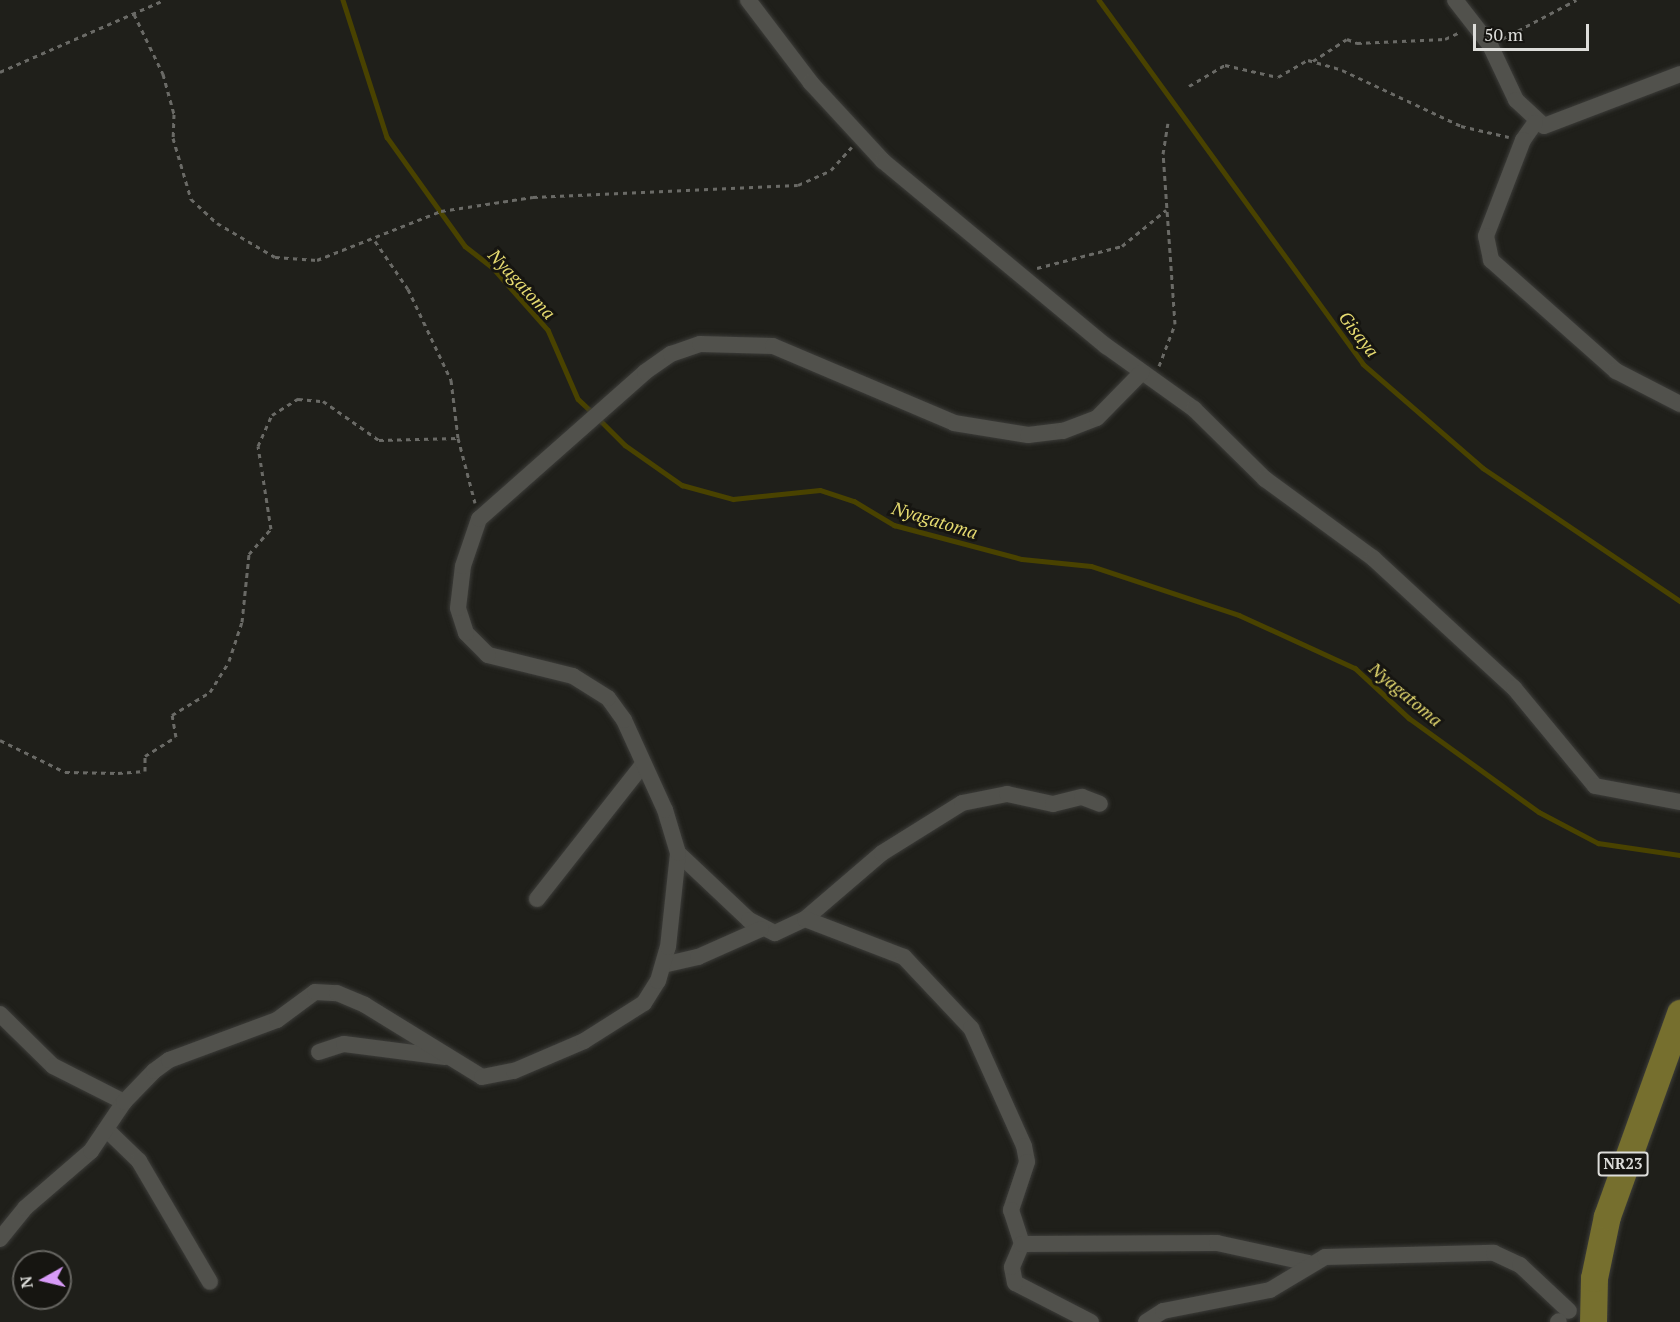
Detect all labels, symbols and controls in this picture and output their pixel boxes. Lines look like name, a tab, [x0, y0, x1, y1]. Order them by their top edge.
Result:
scale bar	[1476, 12, 1592, 50]
text: 50 m	[1484, 22, 1523, 46]
water label: Nyagatoma	[484, 244, 560, 324]
water label: Gisaya	[1334, 307, 1384, 361]
water label: Nyagatoma	[890, 497, 980, 543]
water label: Nyagatoma	[1365, 657, 1447, 731]
road number: NR23	[1598, 1152, 1648, 1176]
north arrow	[12, 1250, 72, 1310]
text: N	[14, 1275, 38, 1290]

